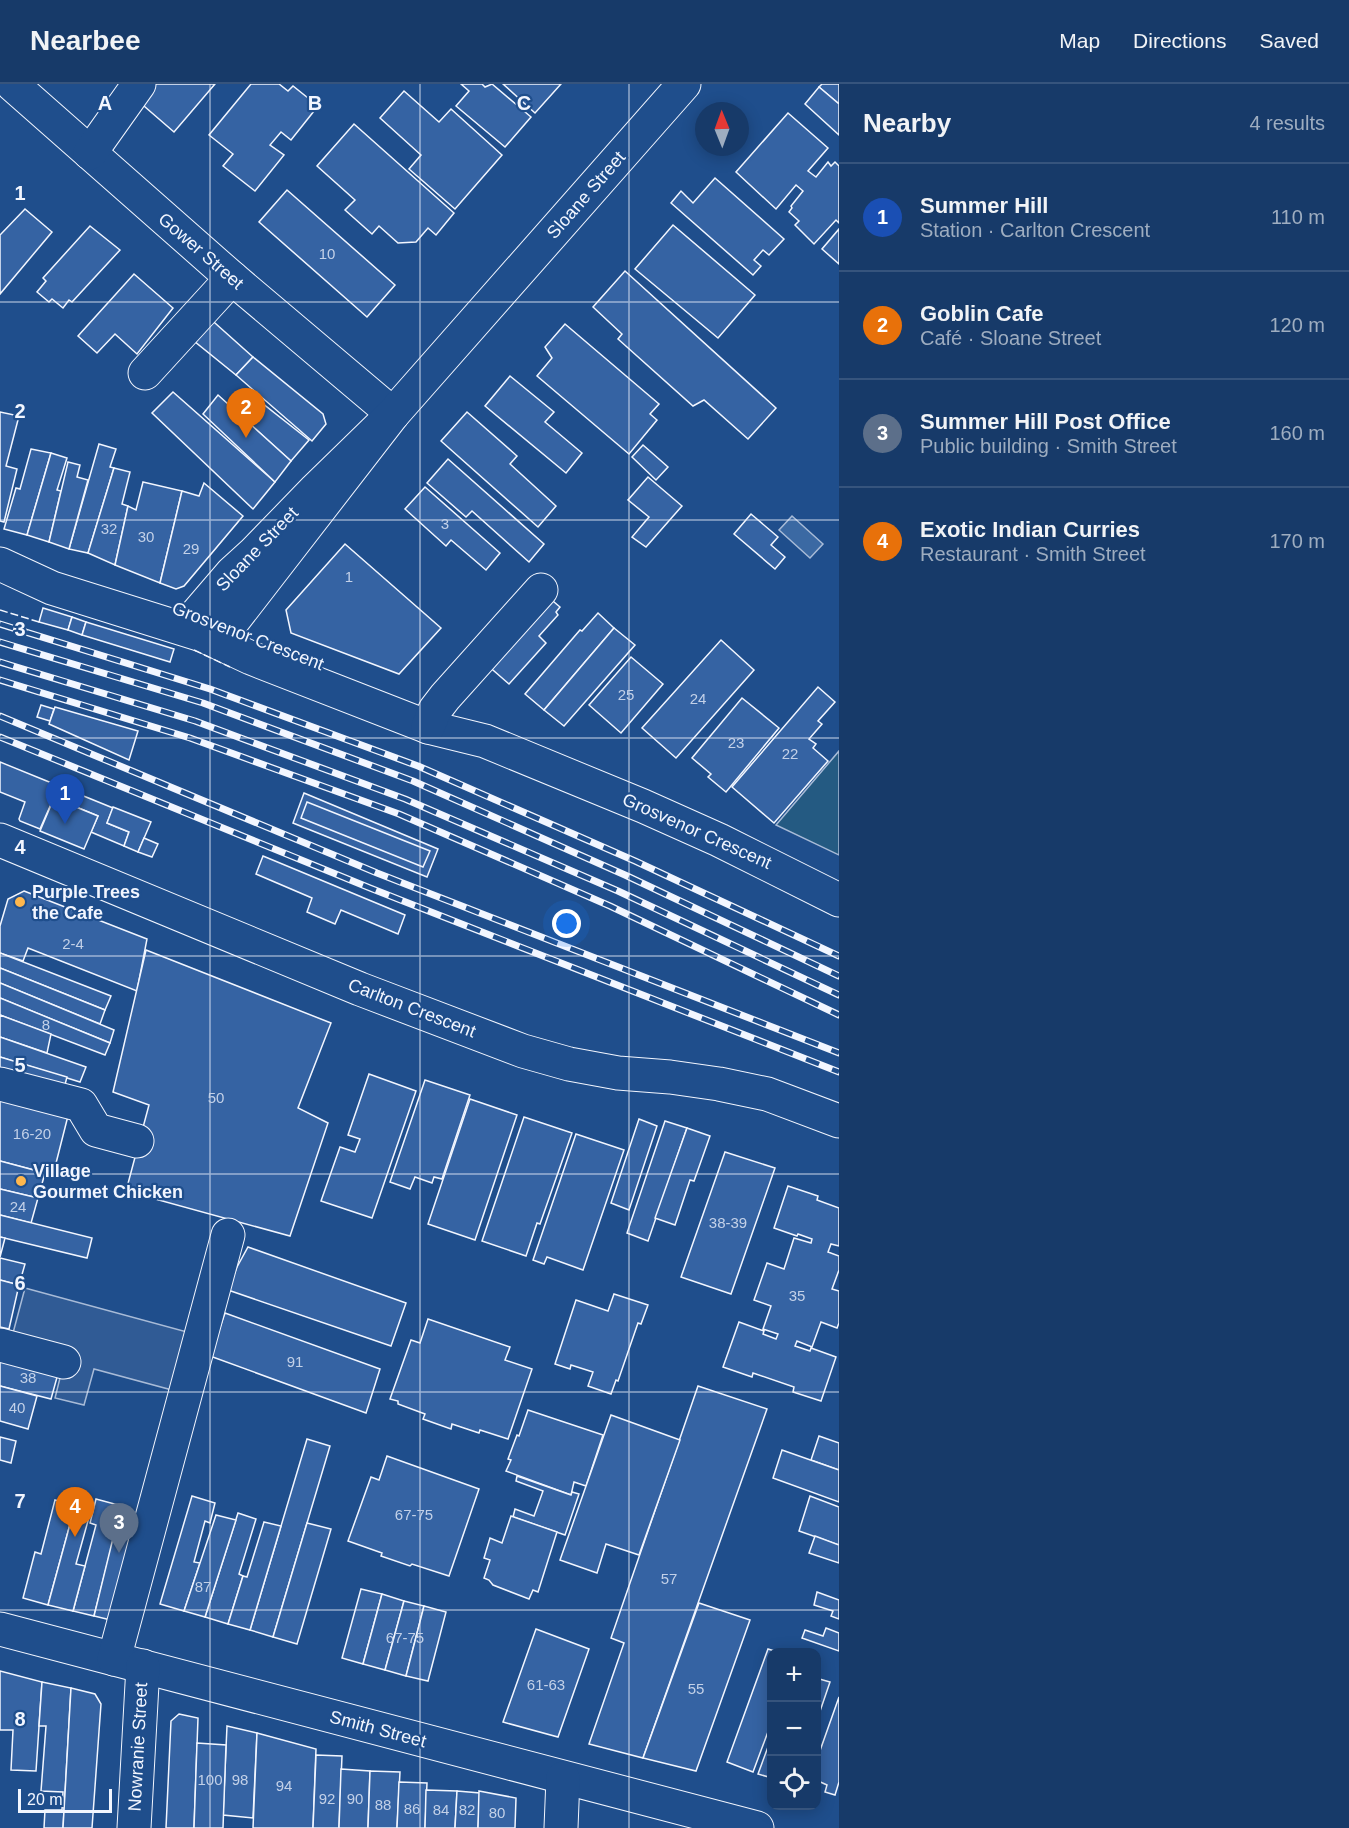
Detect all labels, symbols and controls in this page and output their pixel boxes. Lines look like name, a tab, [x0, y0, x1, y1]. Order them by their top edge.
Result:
text: Nearbee	[30, 25, 141, 56]
text: Map	[1059, 29, 1100, 52]
text: Directions	[1133, 29, 1226, 52]
text: Saved	[1259, 29, 1319, 52]
text: A	[98, 92, 112, 114]
text: B	[308, 92, 322, 114]
text: C	[517, 92, 531, 114]
north arrow	[695, 102, 749, 156]
text: Nearby	[863, 108, 951, 138]
text: 4 results	[1249, 112, 1325, 134]
street label: Sloane Street	[543, 147, 629, 243]
text: 1	[14, 182, 26, 204]
text: Summer Hill	[920, 193, 1048, 218]
text: 1	[877, 206, 888, 228]
text: 110 m	[1271, 206, 1325, 228]
street label: Gower Street	[154, 209, 248, 293]
text: Station · Carlton Crescent	[920, 219, 1150, 241]
house number: 10	[319, 245, 335, 262]
text: Goblin Cafe	[920, 301, 1043, 326]
text: 2	[877, 314, 888, 336]
text: 120 m	[1269, 314, 1325, 336]
text: Café · Sloane Street	[920, 327, 1101, 349]
pin: 2	[226, 388, 266, 438]
text: 2	[14, 400, 26, 422]
text: Summer Hill Post Office	[920, 409, 1171, 434]
text: 3	[877, 422, 888, 444]
text: 160 m	[1269, 422, 1325, 444]
text: Public building · Smith Street	[920, 435, 1177, 457]
street label: Sloane Street	[212, 503, 302, 595]
house number: 3	[441, 515, 449, 532]
text: Exotic Indian Curries	[920, 517, 1140, 542]
house number: 32	[101, 520, 117, 537]
house number: 30	[138, 528, 154, 545]
text: 4	[877, 530, 888, 552]
text: 170 m	[1269, 530, 1325, 552]
house number: 29	[183, 540, 199, 557]
text: Restaurant · Smith Street	[920, 543, 1146, 565]
house number: 1	[345, 568, 353, 585]
street label: Grosvenor Crescent	[169, 598, 327, 674]
text: 3	[14, 618, 26, 640]
house number: 25	[618, 686, 634, 703]
house number: 24	[690, 690, 706, 707]
house number: 23	[728, 734, 744, 751]
house number: 22	[782, 745, 798, 762]
pin: 1	[46, 774, 84, 824]
street label: Grosvenor Crescent	[619, 789, 775, 873]
text: 4	[14, 836, 26, 858]
place label: Purple Trees the Cafe	[32, 882, 140, 923]
marker: Purple Trees the Cafe	[13, 895, 27, 909]
your location	[552, 909, 581, 938]
house number: 2-4	[62, 935, 84, 952]
street label: Carlton Crescent	[345, 974, 479, 1042]
house number: 8	[42, 1016, 50, 1033]
text: 5	[14, 1054, 26, 1076]
house number: 50	[208, 1089, 224, 1106]
house number: 16-20	[13, 1125, 51, 1142]
place label: Village Gourmet Chicken	[33, 1161, 183, 1202]
marker: Village Gourmet Chicken	[14, 1174, 28, 1188]
house number: 24	[10, 1198, 26, 1215]
house number: 38-39	[709, 1214, 747, 1231]
text: 6	[14, 1272, 26, 1294]
house number: 35	[789, 1287, 805, 1304]
house number: 91	[287, 1353, 303, 1370]
house number: 38	[20, 1369, 36, 1386]
house number: 40	[9, 1399, 25, 1416]
pin: 4	[56, 1488, 94, 1537]
text: 7	[14, 1490, 26, 1512]
pin: 3	[100, 1504, 138, 1553]
house number: 67-75	[395, 1506, 433, 1523]
house number: 57	[661, 1570, 677, 1587]
house number: 87	[195, 1578, 211, 1595]
house number: 67-75	[386, 1629, 424, 1646]
map controls	[767, 1648, 821, 1810]
button: +	[767, 1648, 821, 1702]
house number: 61-63	[527, 1676, 565, 1693]
house number: 55	[688, 1680, 704, 1697]
street label: Nowranie Street	[125, 1682, 151, 1812]
button: −	[767, 1702, 821, 1756]
street label: Smith Street	[328, 1707, 428, 1751]
text: 8	[14, 1708, 26, 1730]
button: locate	[767, 1756, 821, 1810]
house number: 100	[197, 1771, 223, 1788]
house number: 98	[232, 1771, 248, 1788]
house number: 94	[276, 1777, 292, 1794]
scale bar	[18, 1786, 112, 1814]
house number: 92	[319, 1790, 335, 1807]
house number: 90	[347, 1790, 363, 1807]
text: 20 m	[27, 1791, 63, 1808]
house number: 88	[375, 1796, 391, 1813]
house number: 86	[404, 1800, 420, 1817]
house number: 84	[433, 1801, 449, 1818]
house number: 82	[459, 1801, 475, 1818]
house number: 80	[489, 1804, 505, 1821]

